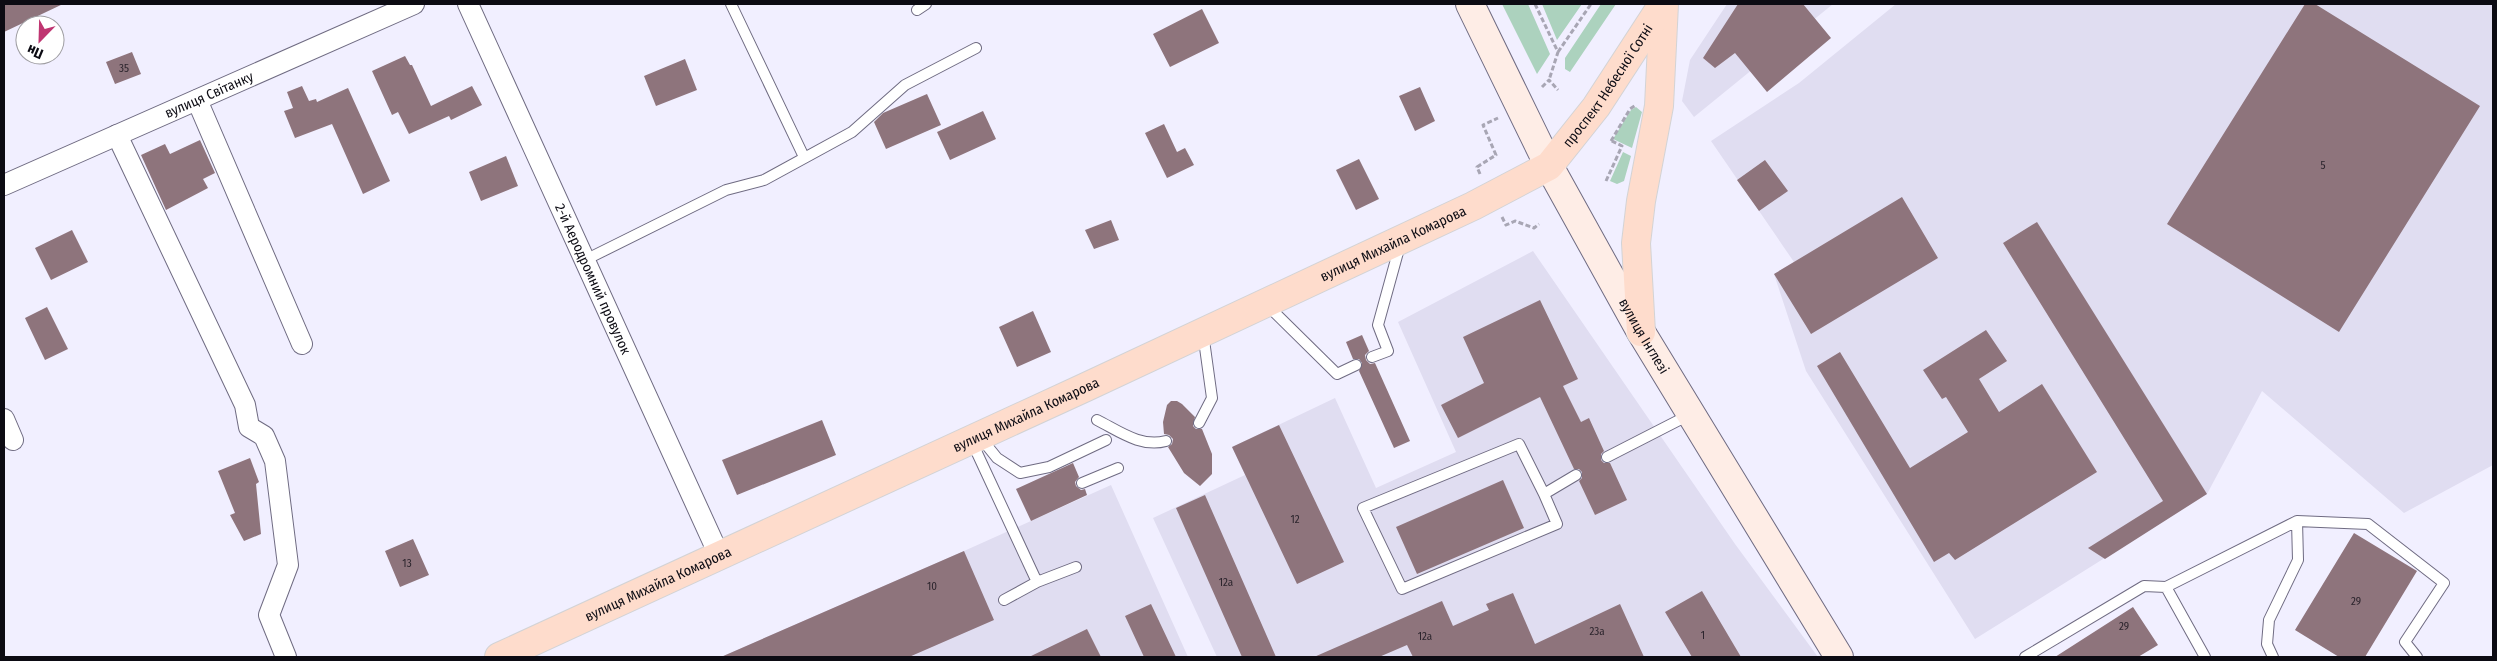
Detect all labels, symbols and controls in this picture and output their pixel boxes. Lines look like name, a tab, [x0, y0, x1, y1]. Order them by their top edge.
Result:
north arrow	[15, 15, 65, 65]
street label: проспект Небесної Сотні	[1559, 21, 1657, 151]
text: Пн	[24, 41, 46, 62]
house number: 35	[119, 62, 129, 75]
street label: вулиця Світанку	[162, 68, 257, 122]
house number: 5	[2320, 159, 2326, 172]
street label: 2-й Аеродромний провулок	[551, 201, 635, 357]
street label: вулиця Михайла Комарова	[1317, 202, 1469, 285]
street label: вулиця Інглезі	[1615, 295, 1672, 377]
street label: вулиця Михайла Комарова	[950, 374, 1102, 456]
house number: 12	[1290, 513, 1300, 526]
street label: вулиця Михайла Комарова	[582, 543, 734, 625]
house number: 13	[402, 557, 412, 570]
house number: 12а	[1219, 576, 1233, 589]
house number: 10	[927, 580, 937, 593]
house number: 29	[2351, 595, 2361, 608]
house number: 29	[2119, 620, 2129, 633]
house number: 23а	[1589, 625, 1605, 638]
house number: 1	[1701, 629, 1705, 642]
house number: 12а	[1418, 630, 1432, 643]

